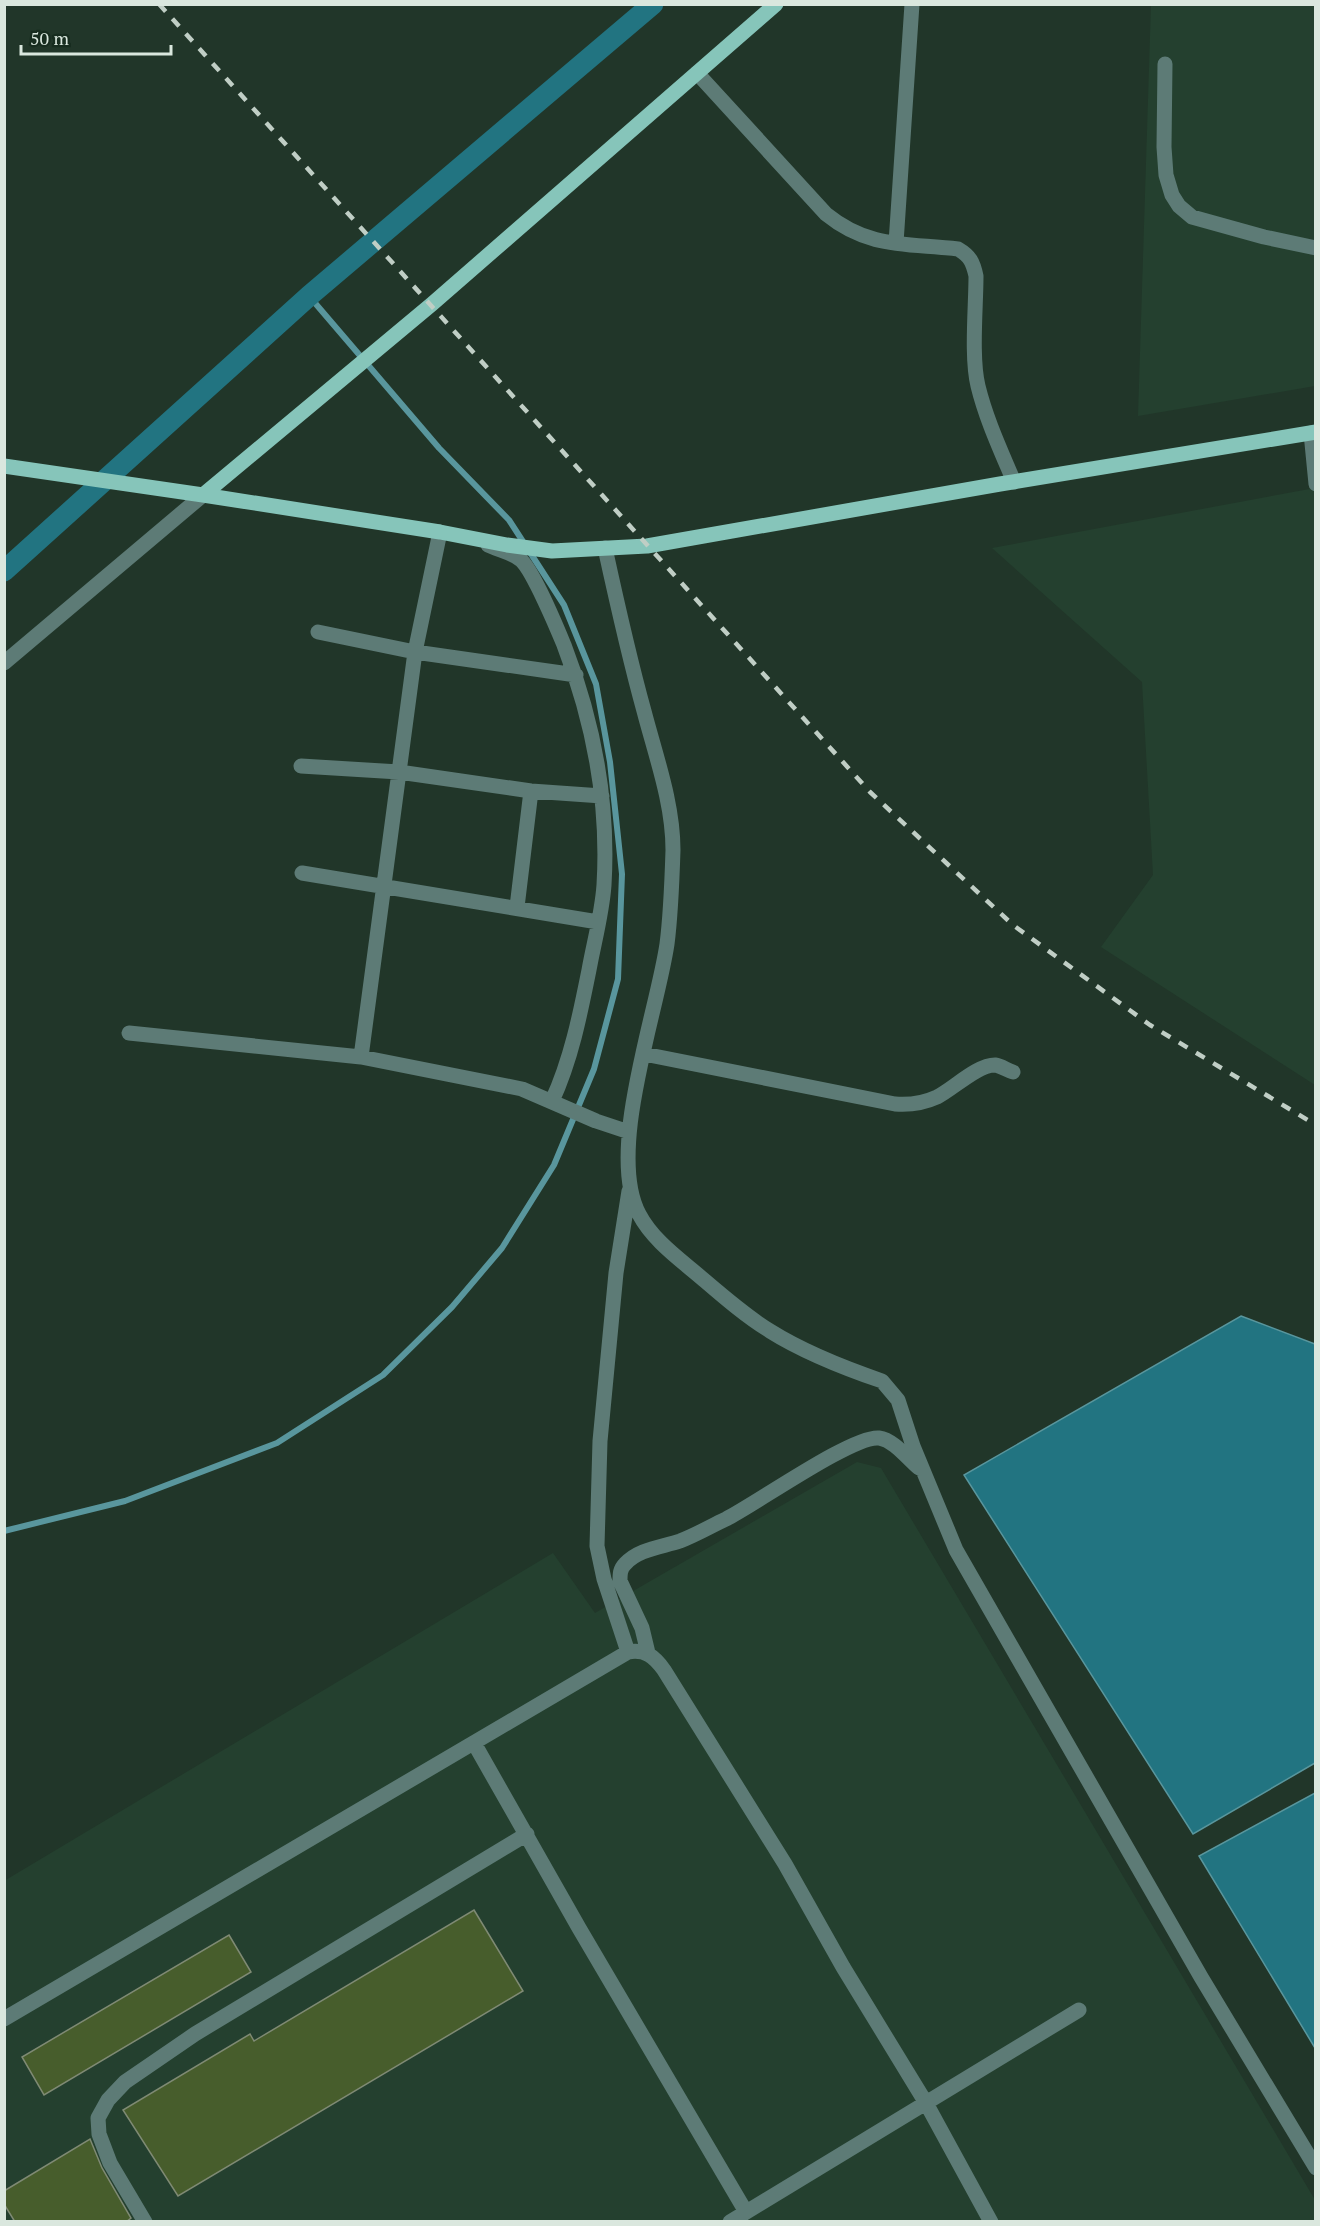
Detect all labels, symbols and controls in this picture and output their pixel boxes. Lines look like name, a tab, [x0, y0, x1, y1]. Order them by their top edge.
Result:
scale bar	[21, 18, 171, 56]
text: 50 m	[30, 26, 70, 50]

